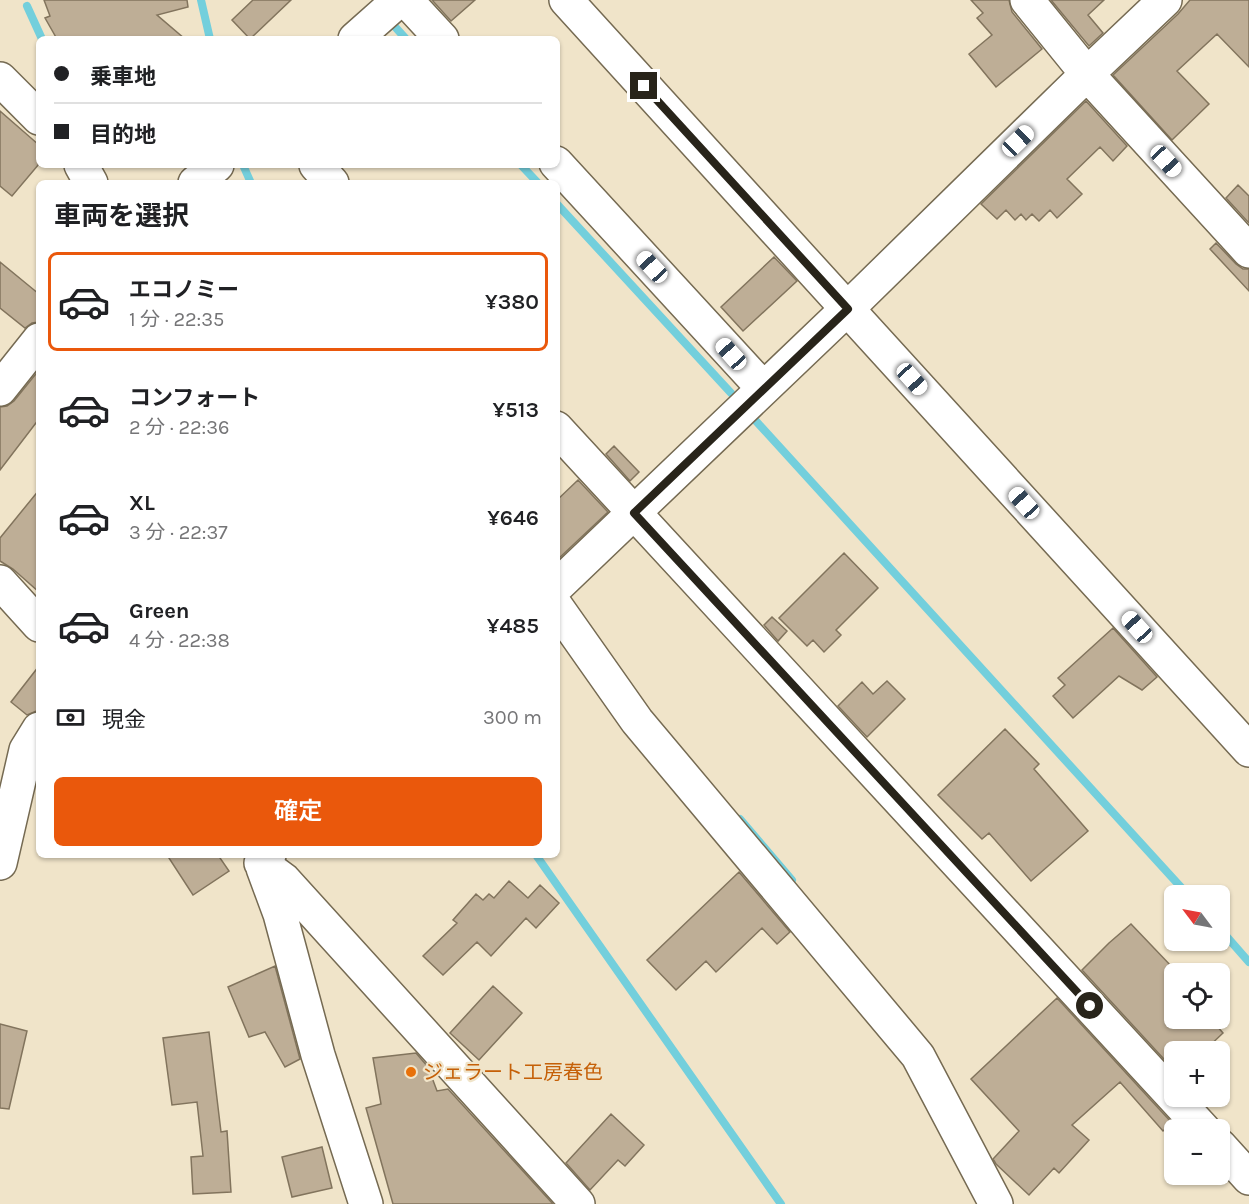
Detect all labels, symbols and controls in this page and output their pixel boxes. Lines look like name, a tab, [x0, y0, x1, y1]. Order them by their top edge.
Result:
text: 乗車地	[90, 64, 156, 90]
route end	[630, 72, 657, 99]
text: 目的地	[90, 122, 156, 148]
car	[999, 122, 1037, 160]
car	[1147, 142, 1185, 180]
text: 車両を選択	[54, 200, 189, 232]
car	[633, 248, 671, 286]
icon: car	[57, 275, 111, 329]
text: エコノミー	[129, 277, 239, 303]
text: ¥380	[485, 289, 539, 315]
text: 1 分 · 22:35	[129, 308, 224, 331]
car	[712, 335, 750, 373]
car	[893, 360, 931, 398]
icon: car	[57, 383, 111, 437]
text: コンフォート	[129, 385, 260, 411]
text: ¥513	[492, 397, 539, 423]
text: 2 分 · 22:36	[129, 416, 229, 439]
car	[1005, 484, 1043, 522]
text: XL	[129, 490, 155, 516]
icon: car	[57, 491, 111, 545]
text: ¥646	[487, 505, 539, 531]
text: 3 分 · 22:37	[129, 521, 228, 544]
text: Green	[129, 598, 190, 624]
icon: car	[57, 599, 111, 653]
car	[1118, 608, 1156, 646]
text: ¥485	[487, 613, 539, 639]
text: 4 分 · 22:38	[129, 629, 230, 652]
icon: cash	[54, 701, 87, 734]
text: 300 m	[483, 706, 542, 729]
text: 現金	[102, 707, 146, 733]
button: 確定	[54, 777, 542, 846]
north arrow	[1164, 885, 1230, 951]
map controls	[1164, 885, 1230, 1185]
button: locate	[1164, 963, 1230, 1029]
route start	[1076, 992, 1103, 1019]
button: +	[1164, 1041, 1230, 1107]
place label: ジェラート工房春色	[423, 1061, 603, 1084]
marker: ジェラート工房春色	[404, 1065, 418, 1079]
button: −	[1164, 1119, 1230, 1185]

